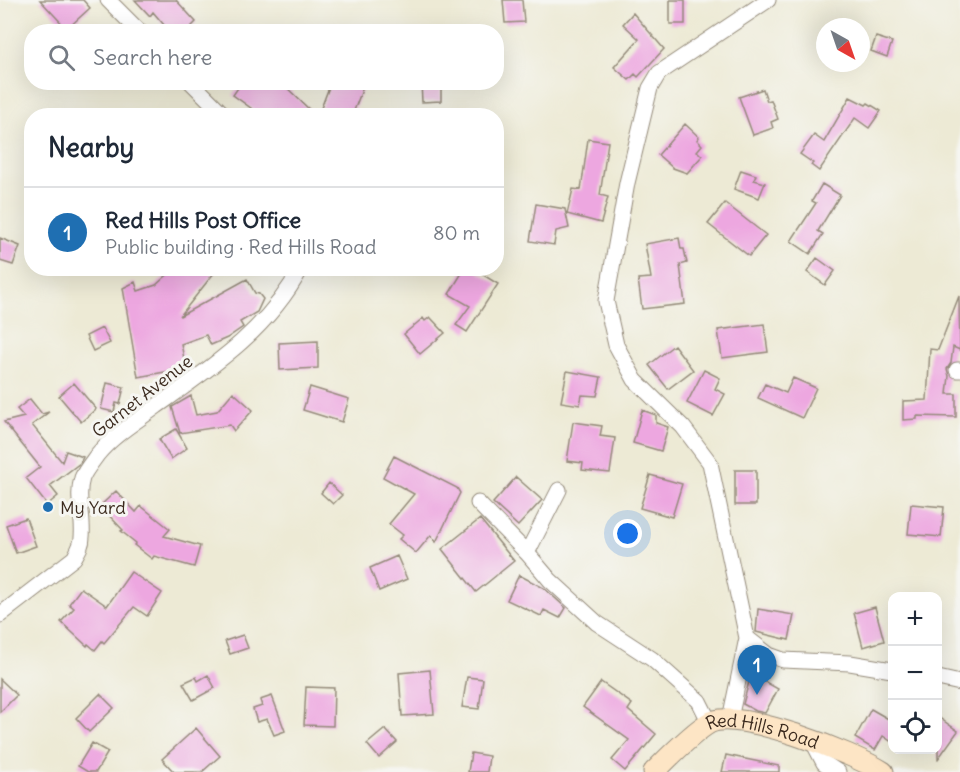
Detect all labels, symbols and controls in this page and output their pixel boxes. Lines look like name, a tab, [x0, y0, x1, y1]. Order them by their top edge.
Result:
north arrow	[816, 18, 870, 72]
search box	[24, 24, 504, 90]
icon: search	[45, 41, 78, 74]
text: Search here	[93, 43, 212, 71]
text: Nearby	[48, 131, 134, 164]
text: Red Hills Post Office	[105, 206, 301, 234]
text: 1	[64, 220, 71, 245]
text: 80 m	[433, 220, 480, 245]
text: Public building · Red Hills Road	[105, 234, 376, 259]
street label: Garnet Avenue	[87, 350, 197, 442]
place label: My Yard	[60, 496, 126, 519]
marker: My Yard	[41, 500, 55, 514]
your location	[613, 519, 642, 548]
map controls	[888, 592, 942, 754]
button: +	[888, 592, 942, 646]
pin: 1	[738, 646, 777, 695]
button: −	[888, 646, 942, 700]
button: locate	[888, 700, 942, 754]
street label: Red Hills Road	[702, 708, 823, 754]

